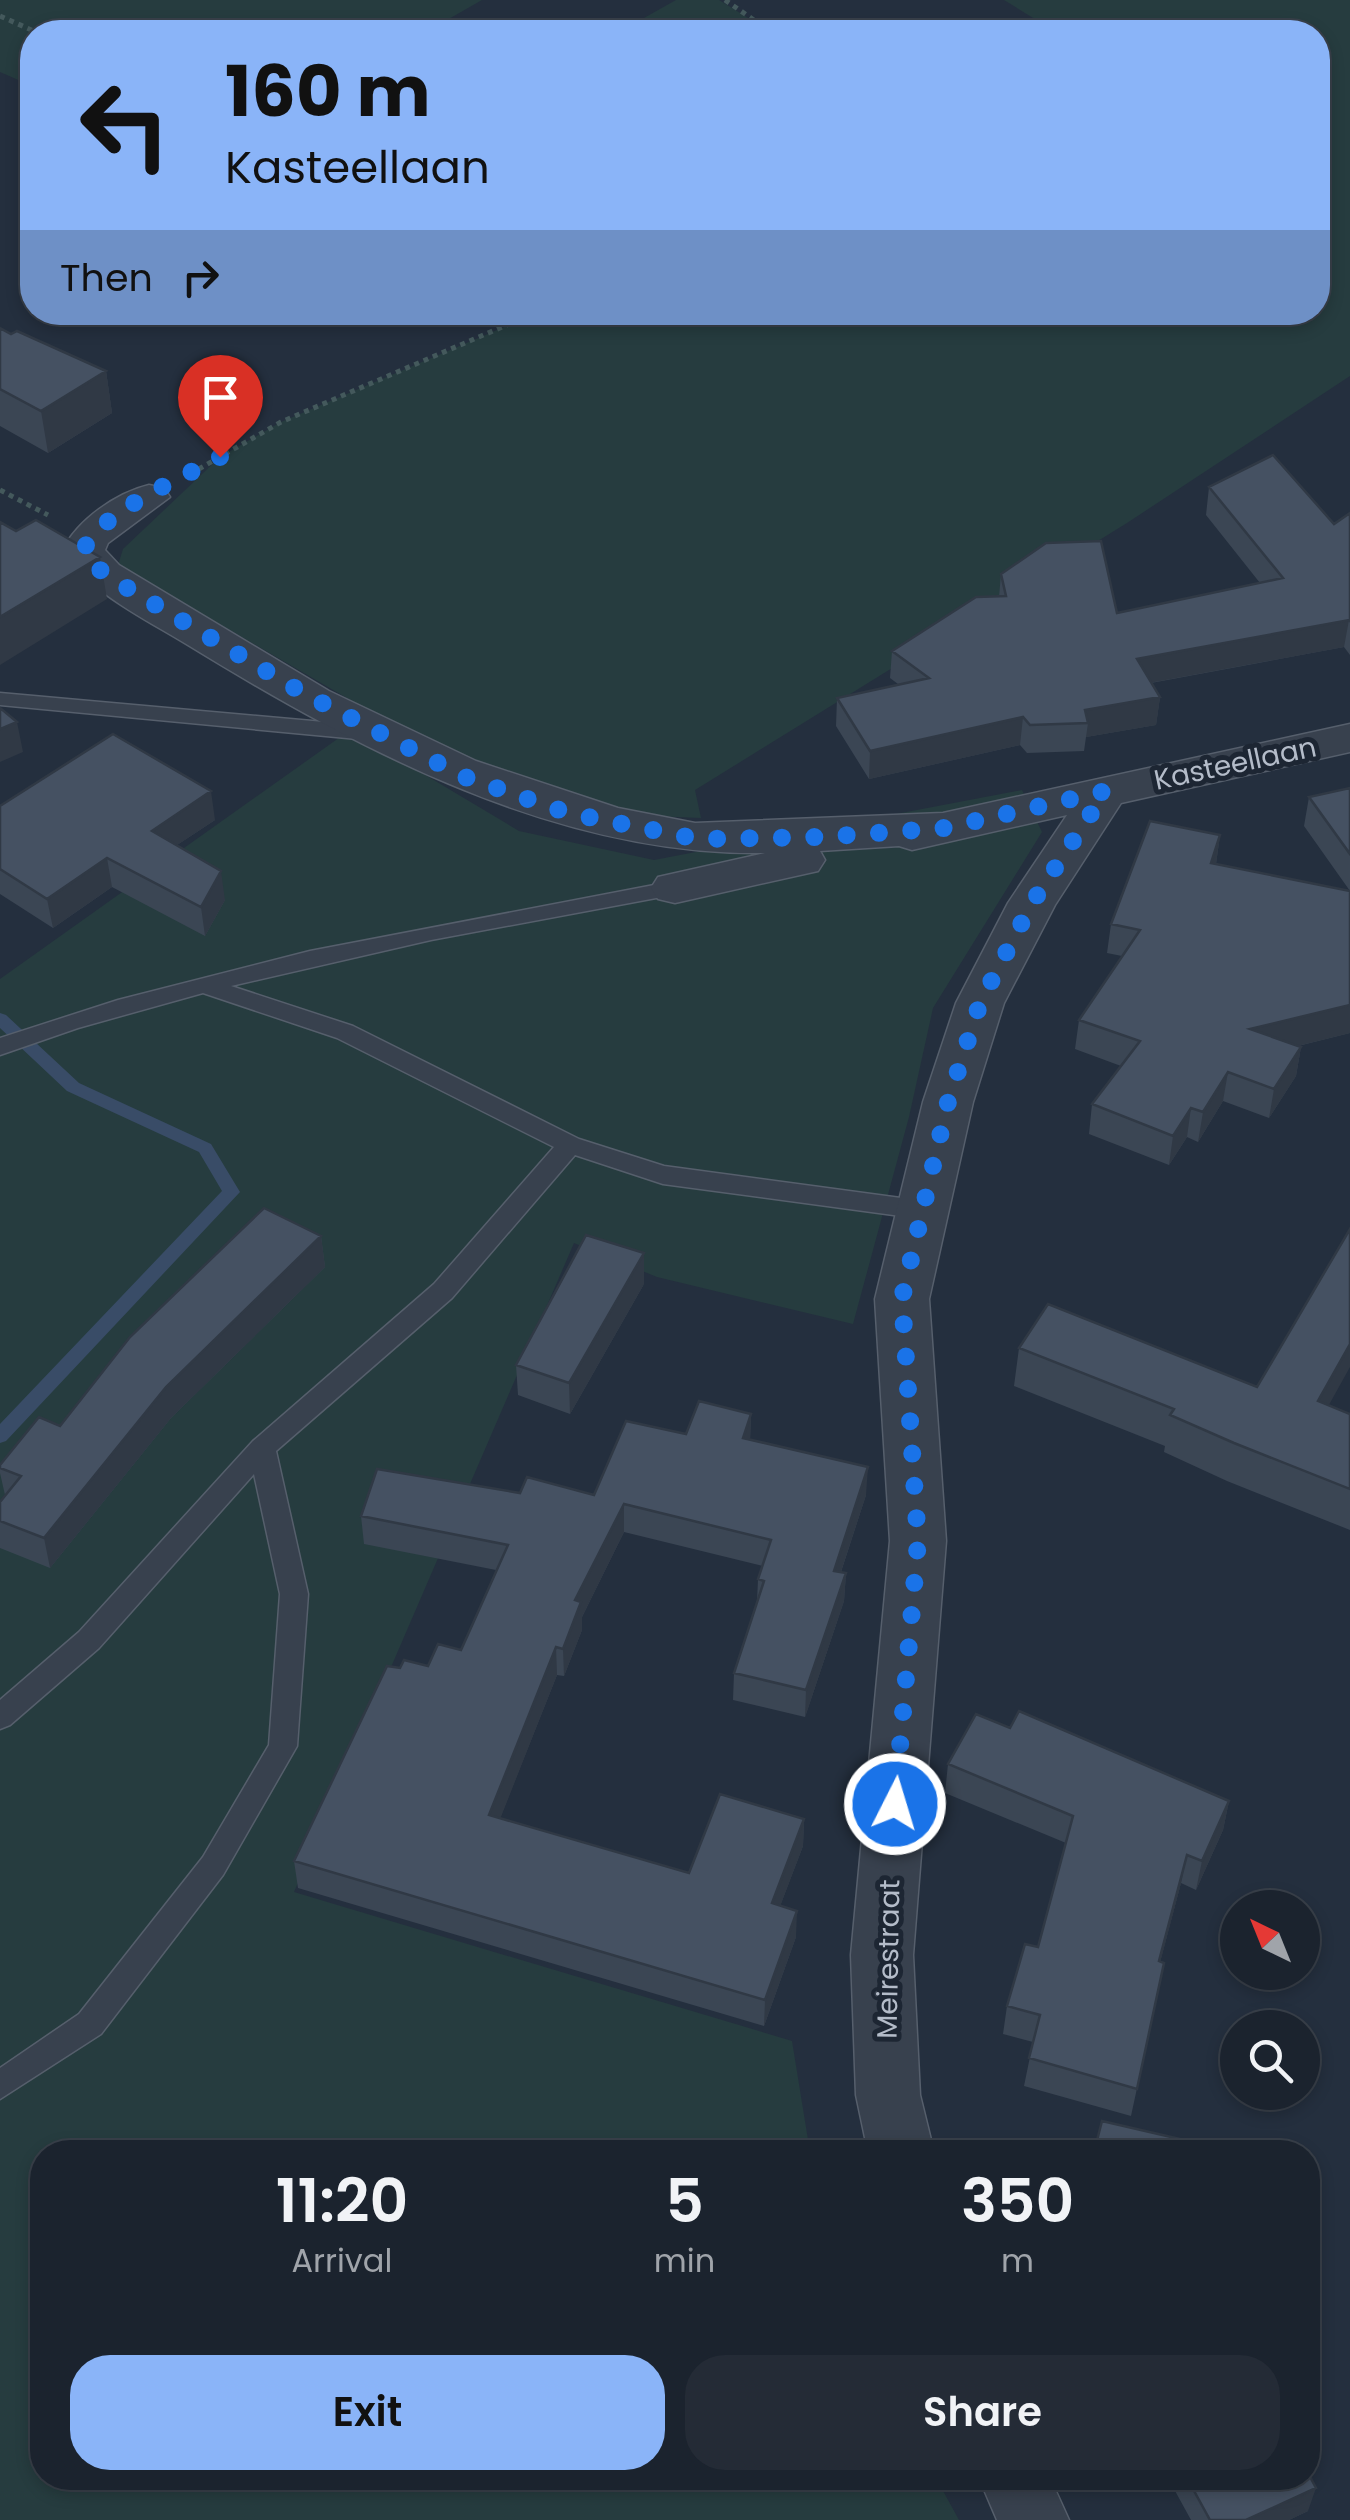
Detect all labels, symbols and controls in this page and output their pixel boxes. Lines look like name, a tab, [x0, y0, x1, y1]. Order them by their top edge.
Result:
text: 160 m	[225, 42, 431, 141]
icon: left	[60, 60, 190, 190]
text: Kasteellaan	[225, 136, 490, 199]
icon: right	[173, 250, 228, 305]
text: Then	[60, 251, 153, 304]
pin	[178, 355, 263, 458]
icon: arrive	[193, 370, 248, 425]
street label: Kasteellaan	[1150, 727, 1320, 800]
position arrow	[843, 1752, 947, 1856]
street label: Meirestraat	[868, 1879, 909, 2039]
north arrow	[1220, 1890, 1320, 1990]
map controls	[1220, 1890, 1320, 2110]
button: search	[1220, 2010, 1320, 2110]
text: 11:20	[276, 2159, 408, 2243]
text: 5	[665, 2159, 704, 2243]
text: 350	[961, 2159, 1074, 2243]
text: Arrival	[292, 2238, 392, 2283]
text: min	[654, 2238, 715, 2283]
text: m	[1001, 2238, 1034, 2283]
button: Exit	[70, 2355, 665, 2470]
button: Share	[685, 2355, 1280, 2470]

